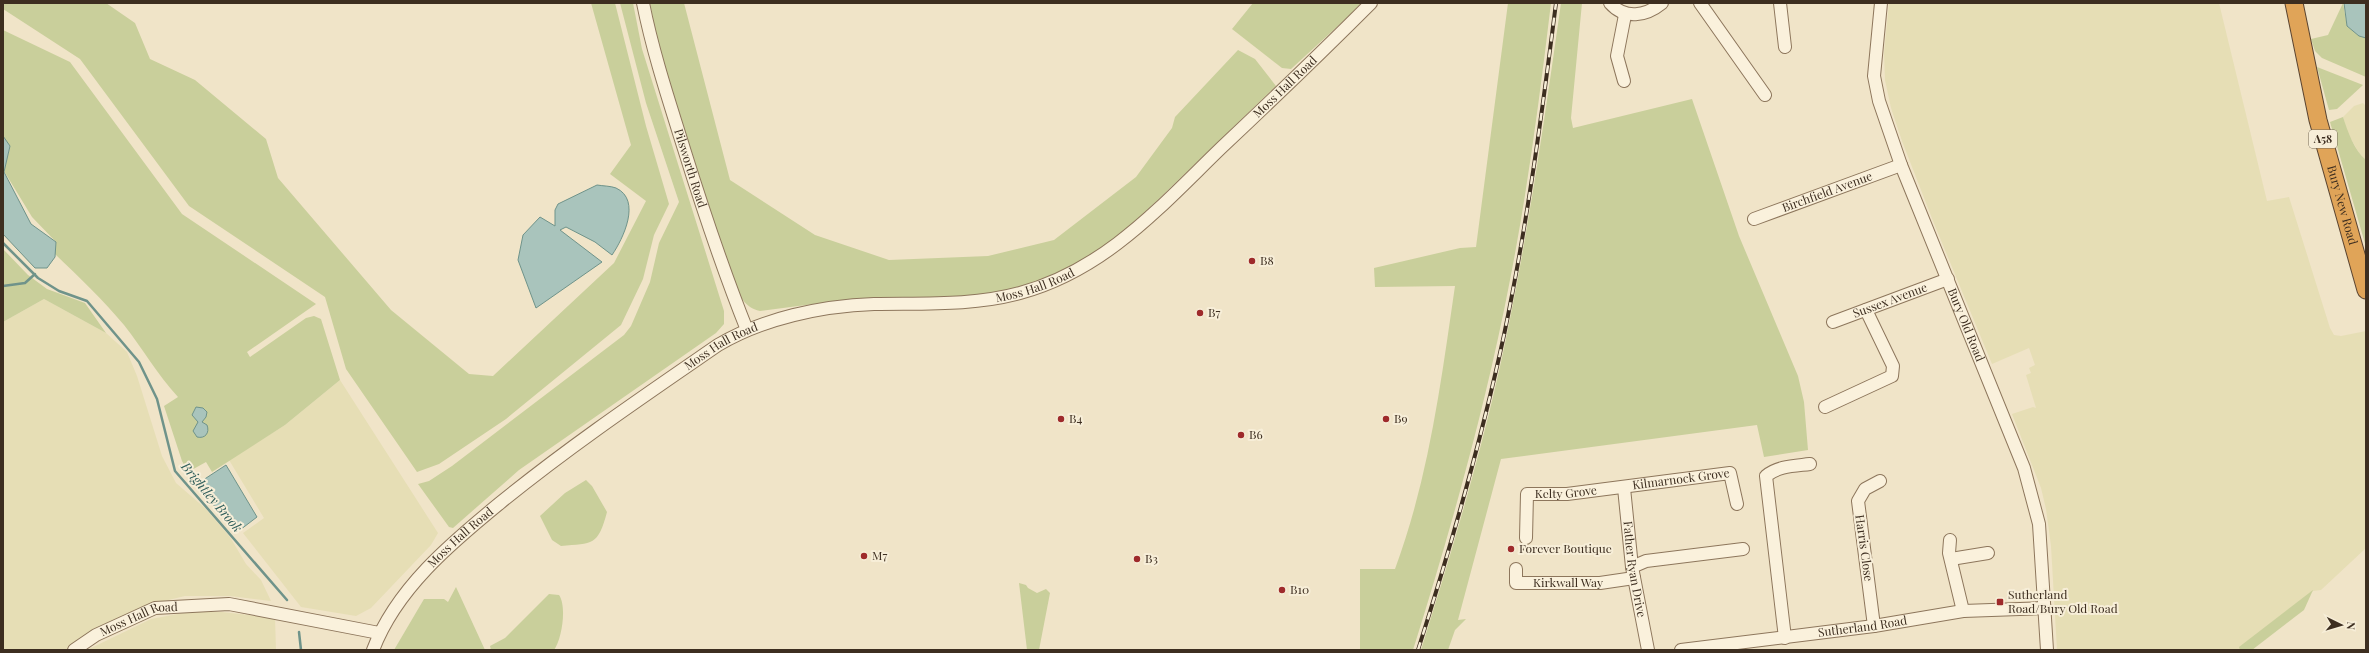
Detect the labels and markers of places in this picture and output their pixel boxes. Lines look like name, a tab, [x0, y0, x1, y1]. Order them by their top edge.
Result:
place label: B8	[1260, 252, 1274, 268]
marker: B8	[1247, 256, 1257, 266]
place label: B7	[1208, 304, 1220, 320]
marker: B7	[1195, 308, 1205, 318]
place label: B4	[1069, 410, 1082, 426]
place label: B9	[1394, 410, 1408, 426]
marker: B4	[1056, 414, 1066, 424]
marker: B9	[1381, 414, 1391, 424]
place label: B6	[1249, 426, 1263, 442]
marker: B6	[1236, 430, 1246, 440]
place label: Forever Boutique	[1519, 540, 1612, 556]
marker: Forever Boutique	[1506, 544, 1516, 554]
place label: M7	[872, 547, 887, 563]
place label: B3	[1145, 550, 1158, 566]
marker: M7	[859, 551, 869, 561]
marker: B3	[1132, 554, 1142, 564]
place label: B10	[1290, 581, 1309, 597]
marker: B10	[1277, 585, 1287, 595]
place label: Sutherland Road/Bury Old Road	[2008, 586, 2118, 616]
marker: Sutherland Road/Bury Old Road	[1995, 597, 2005, 607]

